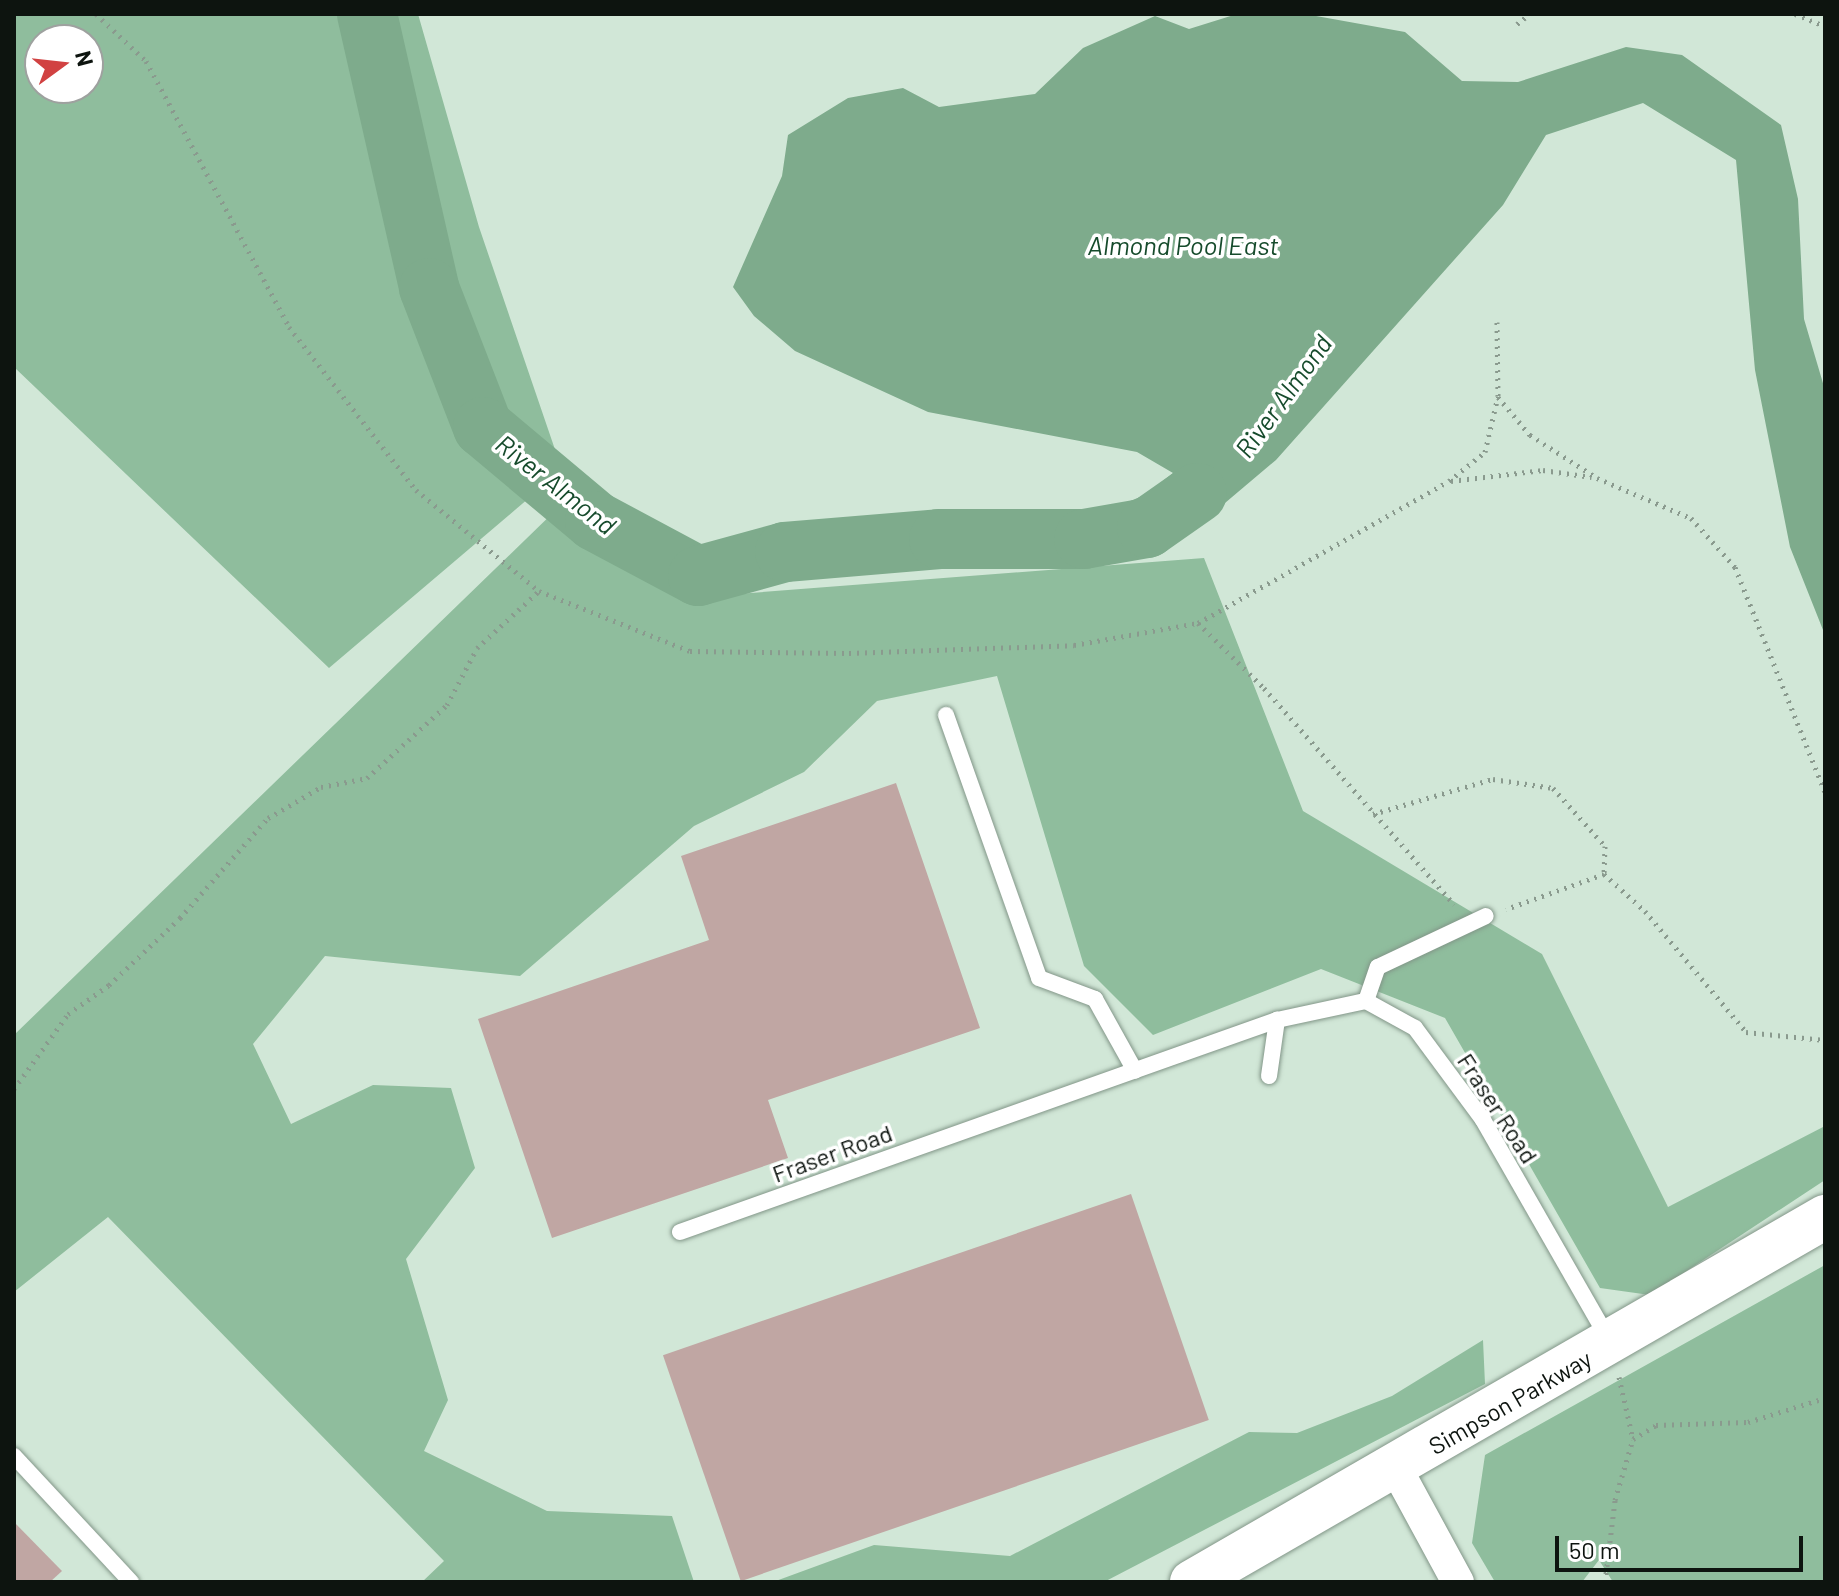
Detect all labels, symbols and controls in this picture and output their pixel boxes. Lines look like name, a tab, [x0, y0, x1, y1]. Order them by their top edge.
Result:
north arrow	[24, 24, 104, 104]
text: N	[71, 48, 100, 69]
water label: Almond Pool East	[1088, 229, 1278, 261]
water label: River Almond	[1228, 329, 1338, 463]
water label: River Almond	[490, 427, 622, 541]
street label: Fraser Road	[1452, 1048, 1544, 1168]
street label: Fraser Road	[768, 1118, 896, 1188]
street label: Simpson Parkway	[1424, 1344, 1596, 1460]
scale bar	[1559, 1520, 1807, 1570]
text: 50 m	[1569, 1535, 1620, 1564]

